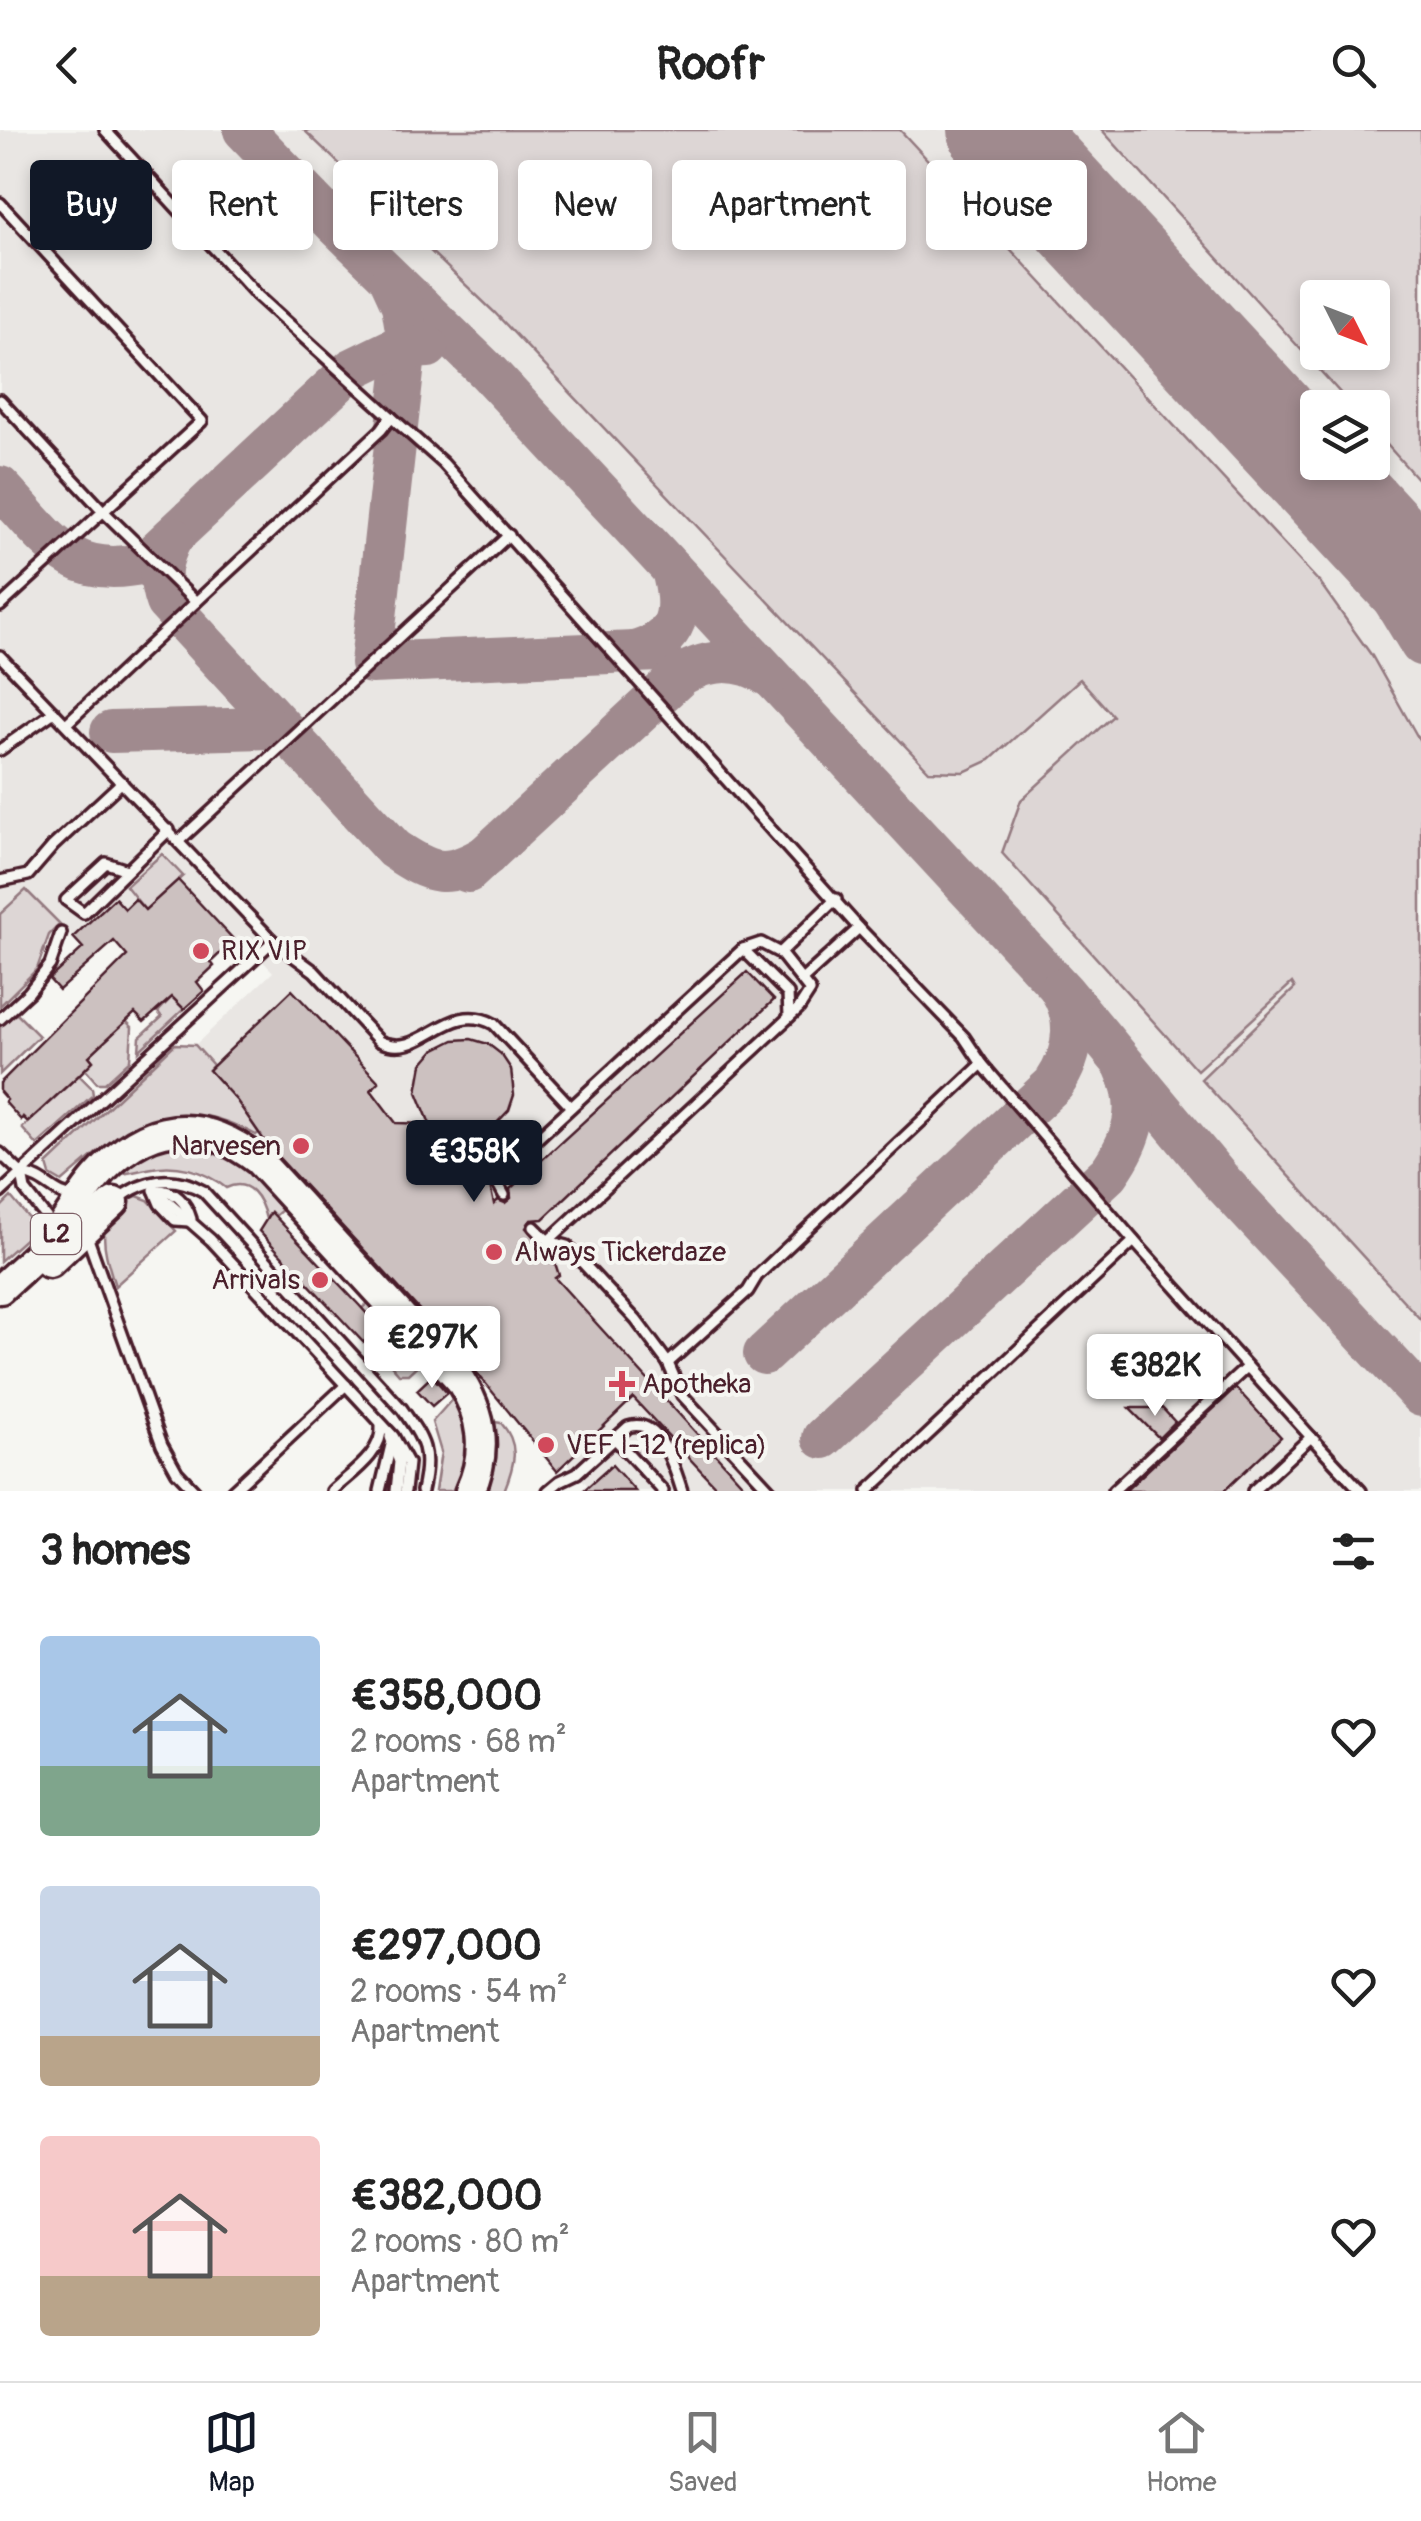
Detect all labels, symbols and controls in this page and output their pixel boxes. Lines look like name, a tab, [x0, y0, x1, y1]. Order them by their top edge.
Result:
text: Roofr	[656, 37, 765, 93]
icon: back	[40, 38, 95, 93]
icon: search	[1326, 38, 1381, 93]
chip: Buy	[30, 160, 152, 250]
chip: Rent	[172, 160, 313, 250]
chip: Filters	[333, 160, 498, 250]
chip: New	[518, 160, 652, 250]
chip: Apartment	[672, 160, 906, 250]
chip: House	[926, 160, 1087, 250]
north arrow	[1300, 280, 1390, 370]
map controls	[1300, 280, 1390, 480]
button: layers	[1300, 390, 1390, 480]
place label: RIX VIP	[221, 934, 307, 969]
marker: RIX VIP	[190, 940, 212, 962]
pin: €358K	[404, 1120, 544, 1205]
place label: Narvesen	[171, 1129, 281, 1164]
text: €358K	[428, 1132, 520, 1172]
marker: Narvesen	[290, 1135, 312, 1157]
road number: L2	[31, 1214, 81, 1254]
place label: Always Tickerdaze	[514, 1235, 726, 1270]
marker: Always Tickerdaze	[483, 1241, 505, 1263]
place label: Arrivals	[211, 1263, 300, 1298]
marker: Arrivals	[309, 1269, 331, 1291]
pin: €297K	[362, 1306, 502, 1391]
text: €297K	[386, 1318, 478, 1358]
pin: €382K	[1085, 1334, 1225, 1419]
text: €382K	[1109, 1346, 1201, 1386]
place label: Apotheka	[642, 1367, 751, 1402]
marker: Apotheka	[611, 1373, 633, 1395]
place label: VEF I-12 (replica)	[566, 1428, 767, 1463]
marker: VEF I-12 (replica)	[535, 1434, 557, 1456]
icon: filters	[1326, 1524, 1381, 1579]
text: 3 homes	[40, 1525, 190, 1577]
text: €358,000	[350, 1670, 542, 1722]
icon: home	[120, 1676, 240, 1796]
icon: heart	[1326, 1709, 1381, 1764]
text: 2 rooms · 68 m²	[350, 1722, 567, 1762]
text: Apartment	[350, 1762, 499, 1802]
text: €297,000	[350, 1920, 542, 1972]
icon: home	[120, 1926, 240, 2046]
icon: heart	[1326, 1959, 1381, 2014]
text: 2 rooms · 54 m²	[350, 1972, 568, 2012]
text: Apartment	[350, 2012, 499, 2052]
text: €382,000	[350, 2170, 543, 2222]
icon: home	[120, 2176, 240, 2296]
icon: heart	[1326, 2209, 1381, 2264]
text: 2 rooms · 80 m²	[350, 2222, 570, 2262]
text: Apartment	[350, 2262, 499, 2302]
tab: Map	[204, 2405, 259, 2500]
tab: Saved	[668, 2405, 737, 2500]
tab: Home	[1146, 2405, 1217, 2500]

